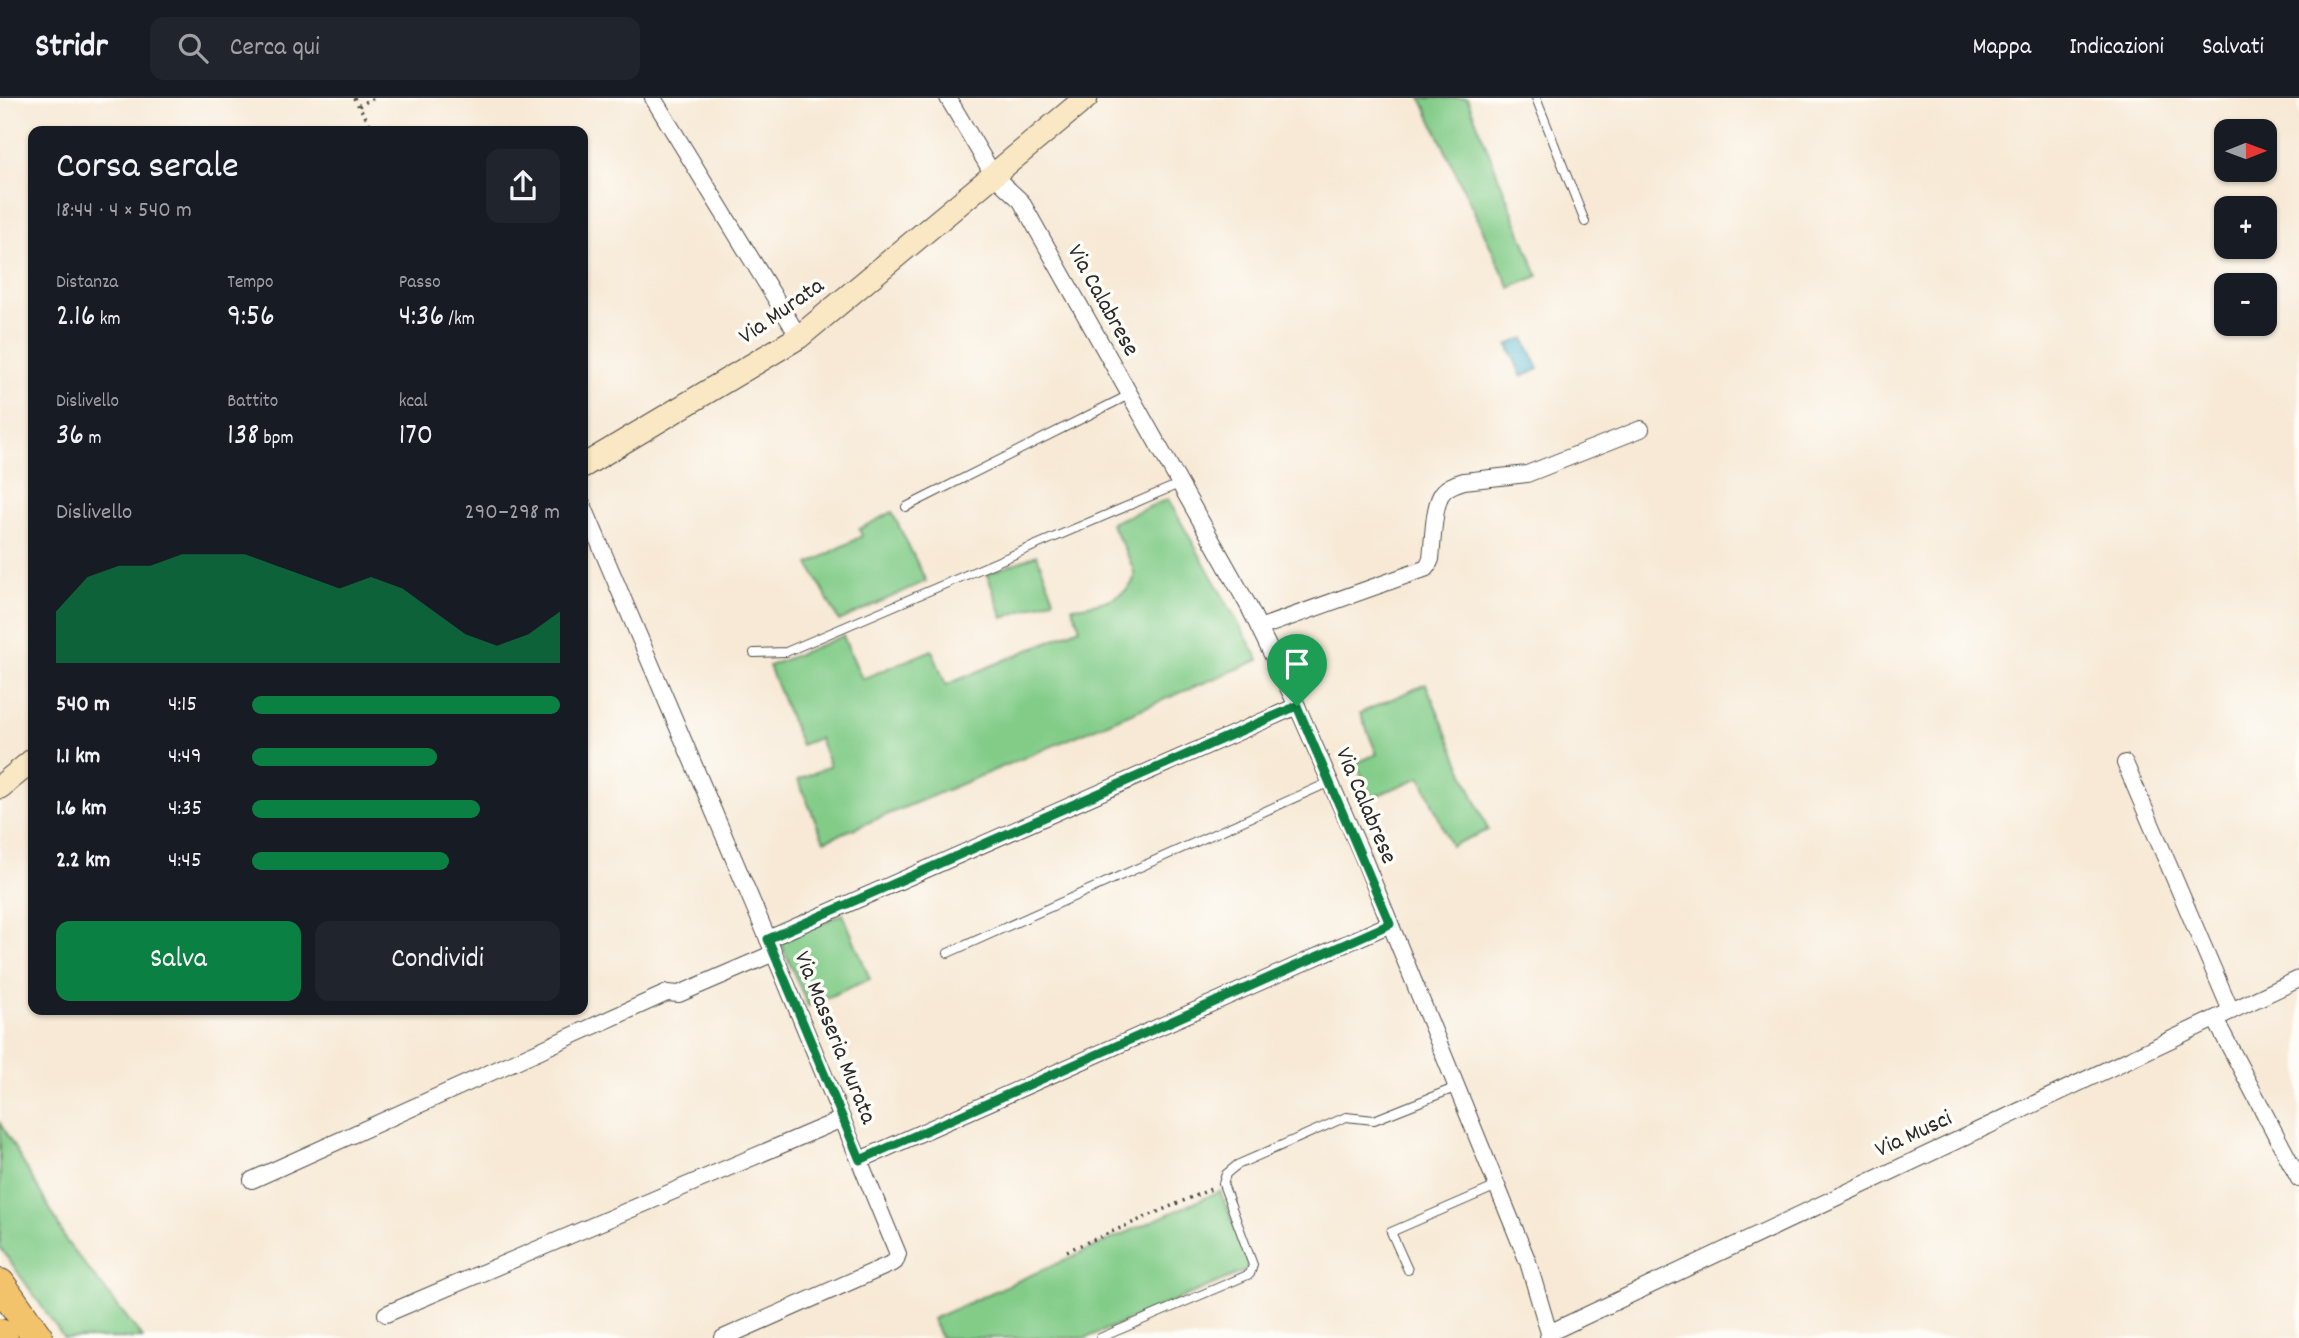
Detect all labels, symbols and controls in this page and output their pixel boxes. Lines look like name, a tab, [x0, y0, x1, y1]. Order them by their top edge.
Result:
search box	[150, 17, 640, 80]
text: Stridr	[35, 25, 108, 72]
icon: search	[174, 29, 212, 67]
text: Cerca qui	[230, 30, 320, 67]
text: Mappa	[1972, 31, 2031, 65]
text: Indicazioni	[2069, 31, 2164, 65]
text: Salvati	[2202, 31, 2264, 65]
north arrow	[2214, 119, 2277, 182]
map controls	[2214, 119, 2277, 336]
text: Corsa serale	[56, 141, 239, 196]
button: share	[486, 149, 560, 223]
text: 18:44 · 4 × 540 m	[56, 195, 192, 228]
button: +	[2214, 196, 2277, 259]
street label: Via Calabrese	[1057, 239, 1147, 363]
text: Distanza	[56, 270, 118, 297]
text: Tempo	[227, 270, 274, 297]
text: Passo	[399, 270, 441, 297]
street label: Via Murata	[732, 270, 832, 354]
button: −	[2214, 273, 2277, 336]
text: 2.16	[56, 297, 95, 340]
text: 9:56	[227, 297, 275, 340]
text: 4:36	[399, 297, 444, 340]
text: km	[95, 307, 121, 334]
text: /km	[444, 307, 475, 334]
text: Dislivello	[56, 389, 119, 416]
text: Battito	[227, 389, 278, 416]
text: kcal	[399, 389, 428, 416]
text: 36	[56, 416, 84, 459]
text: 138	[227, 416, 259, 459]
text: 170	[399, 416, 433, 459]
text: m	[84, 426, 101, 453]
text: bpm	[259, 426, 294, 453]
text: Dislivello	[56, 497, 132, 530]
text: 290–298 m	[465, 497, 560, 530]
pin	[1267, 634, 1327, 706]
icon: arrive	[1278, 645, 1316, 683]
text: 540 m	[56, 689, 110, 722]
text: 4:15	[168, 689, 197, 722]
text: 1.1 km	[56, 741, 100, 774]
text: 4:49	[168, 741, 201, 774]
street label: Via Calabrese	[1325, 743, 1405, 869]
text: 1.6 km	[56, 793, 107, 826]
text: 4:35	[168, 793, 202, 826]
text: 2.2 km	[56, 845, 110, 878]
text: 4:45	[168, 845, 202, 878]
button: Salva	[56, 921, 301, 1001]
button: Condividi	[315, 921, 560, 1001]
street label: Via Masseria Murata	[784, 947, 884, 1130]
street label: Via Musci	[1870, 1102, 1958, 1168]

